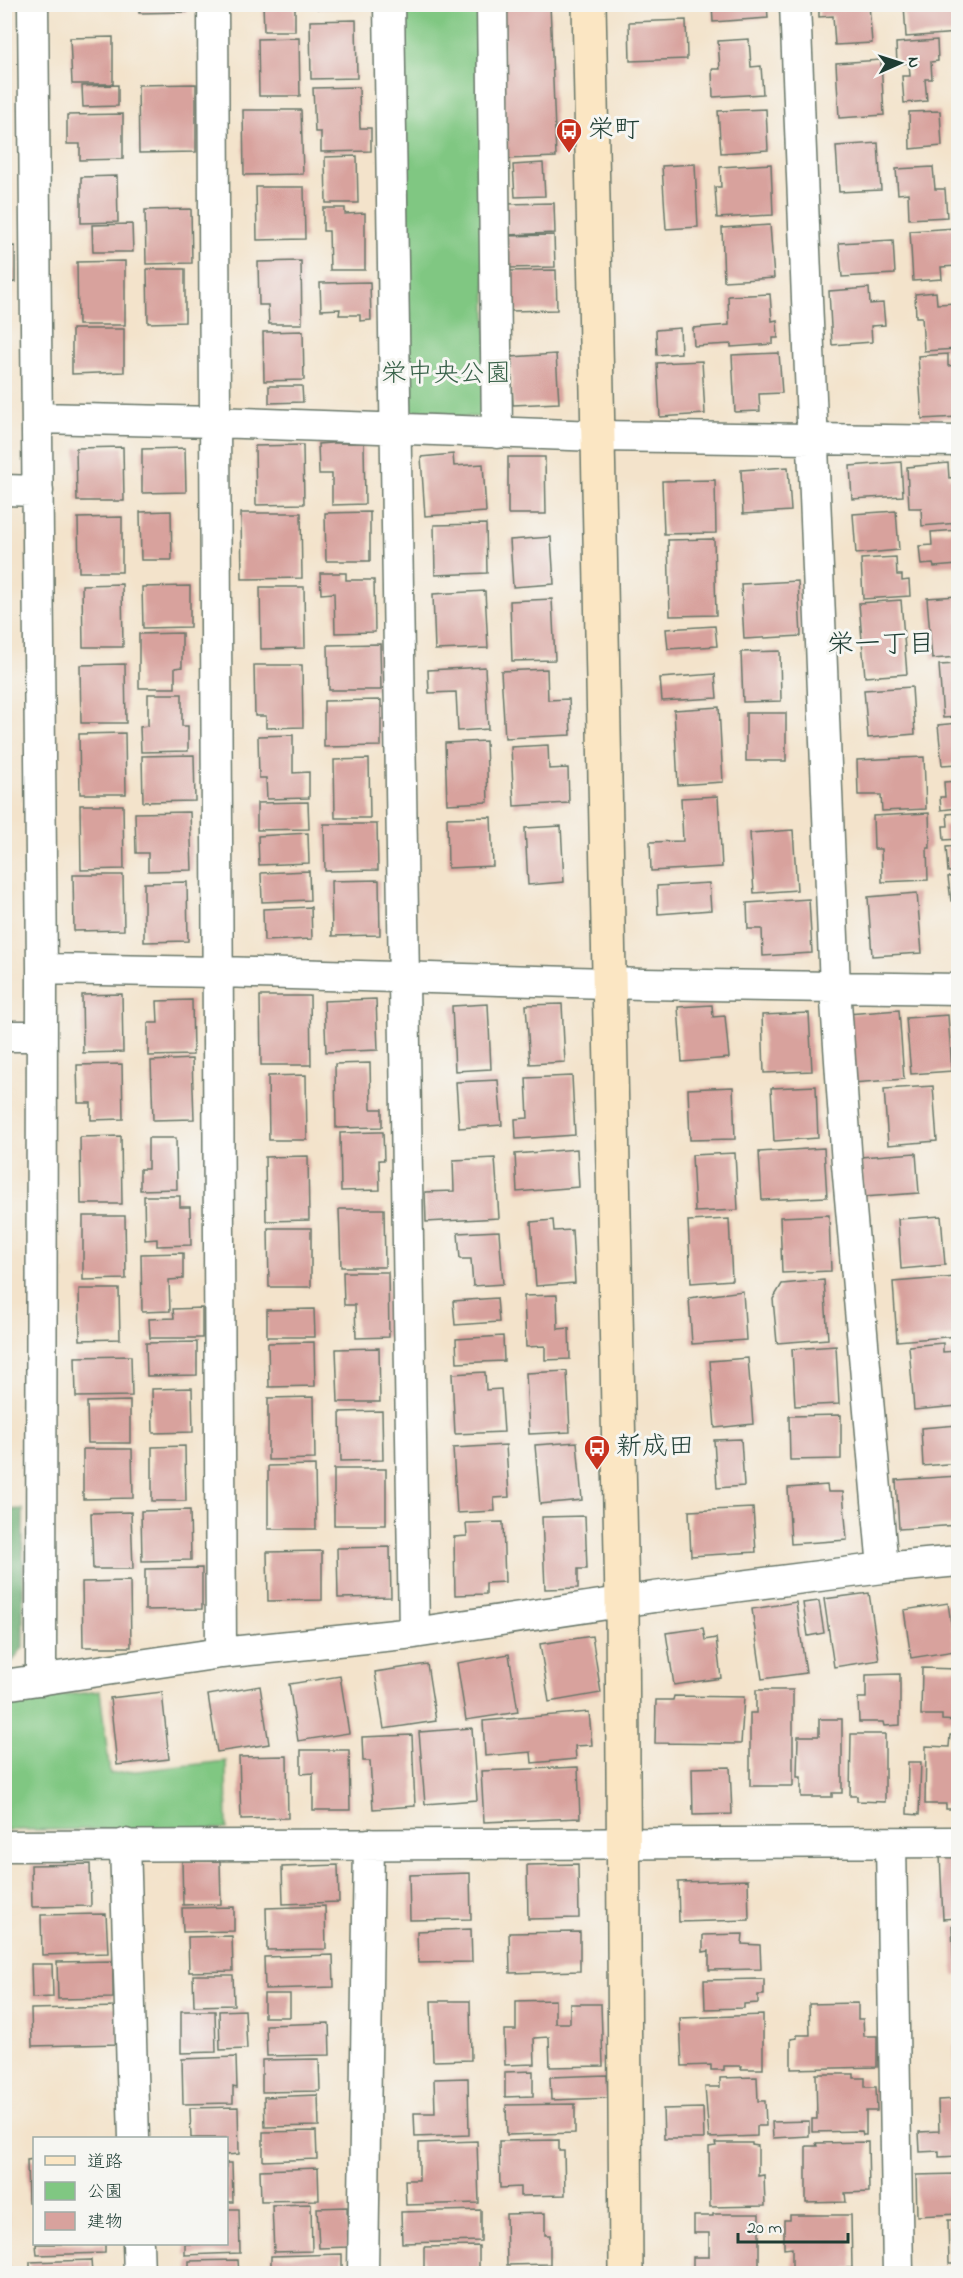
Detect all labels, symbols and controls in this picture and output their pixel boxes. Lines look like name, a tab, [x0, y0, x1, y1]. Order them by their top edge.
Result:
north arrow	[870, 33, 930, 93]
text: N	[901, 56, 925, 69]
place label: 栄町	[588, 112, 640, 150]
bus stop icon: 栄町	[554, 116, 584, 154]
park label: 栄中央公園	[381, 356, 511, 394]
district label: 栄一丁目	[827, 626, 935, 665]
place label: 新成田	[616, 1429, 694, 1467]
bus stop icon: 新成田	[582, 1433, 612, 1471]
legend	[33, 2137, 228, 2245]
text: 道路	[87, 2150, 123, 2176]
text: 公園	[87, 2180, 123, 2206]
scale bar	[738, 2206, 848, 2244]
text: 建物	[87, 2210, 123, 2236]
text: 20 m	[747, 2216, 782, 2242]

